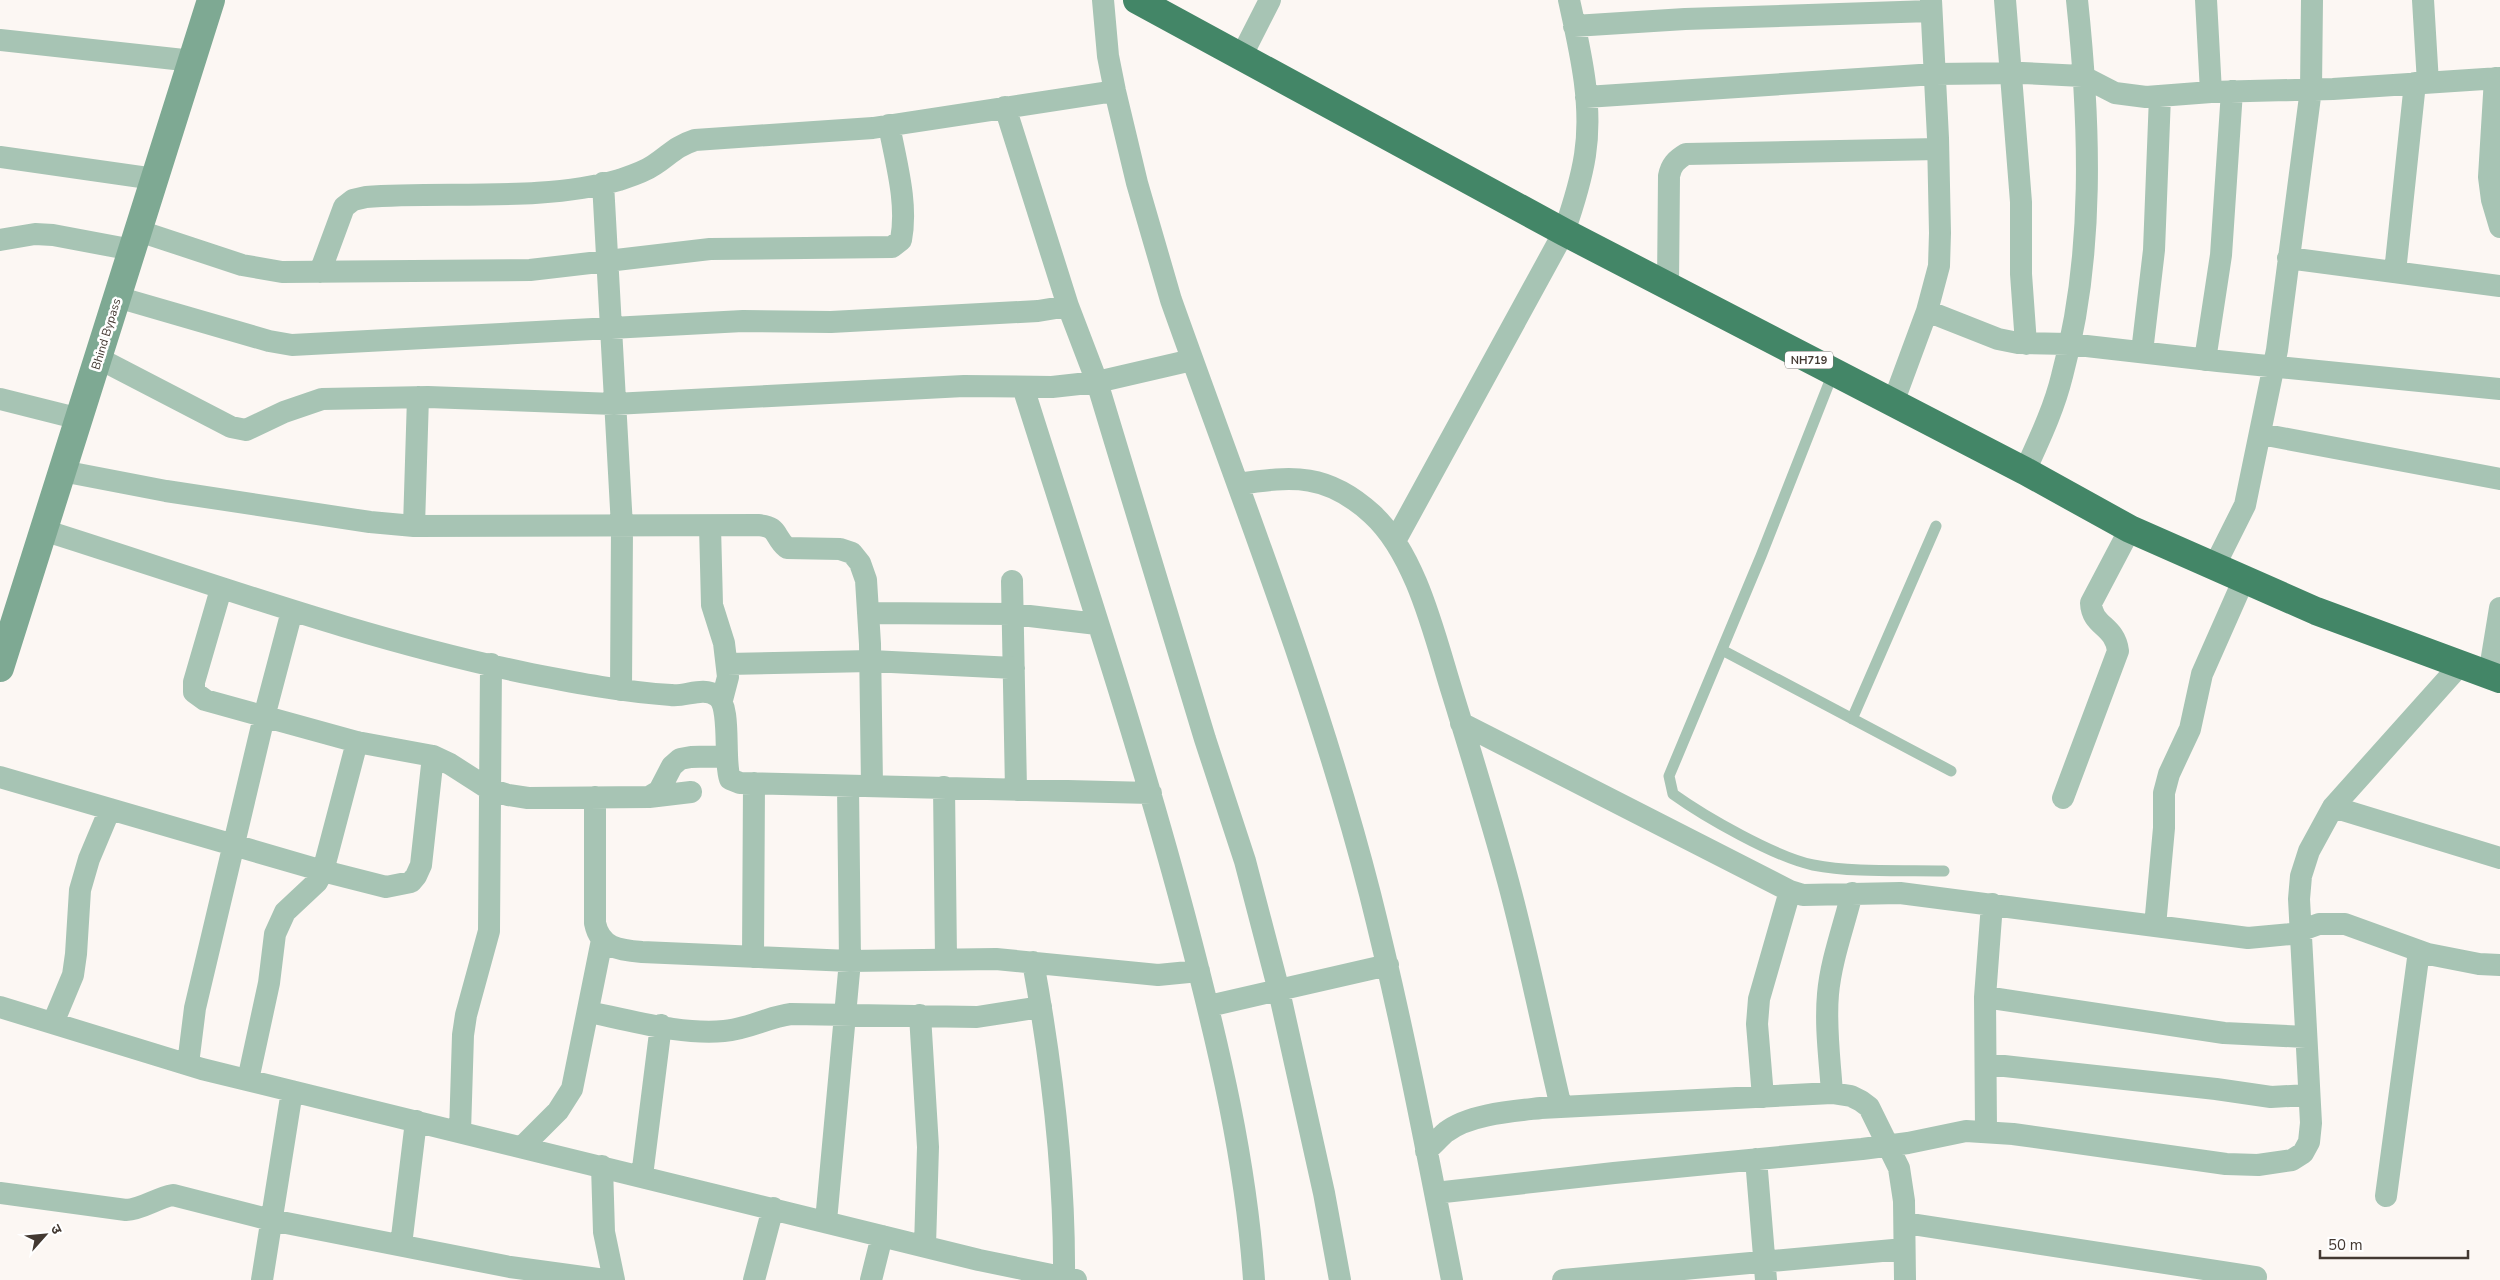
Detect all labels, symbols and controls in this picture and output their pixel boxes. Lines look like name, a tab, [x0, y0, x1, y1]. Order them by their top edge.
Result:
street label: Bhind Bypass	[88, 296, 125, 372]
road number: NH719	[1785, 352, 1833, 368]
north arrow	[20, 1210, 70, 1260]
text: उ	[46, 1221, 67, 1238]
scale bar	[2320, 1228, 2468, 1260]
text: 50 m	[2328, 1235, 2363, 1255]

